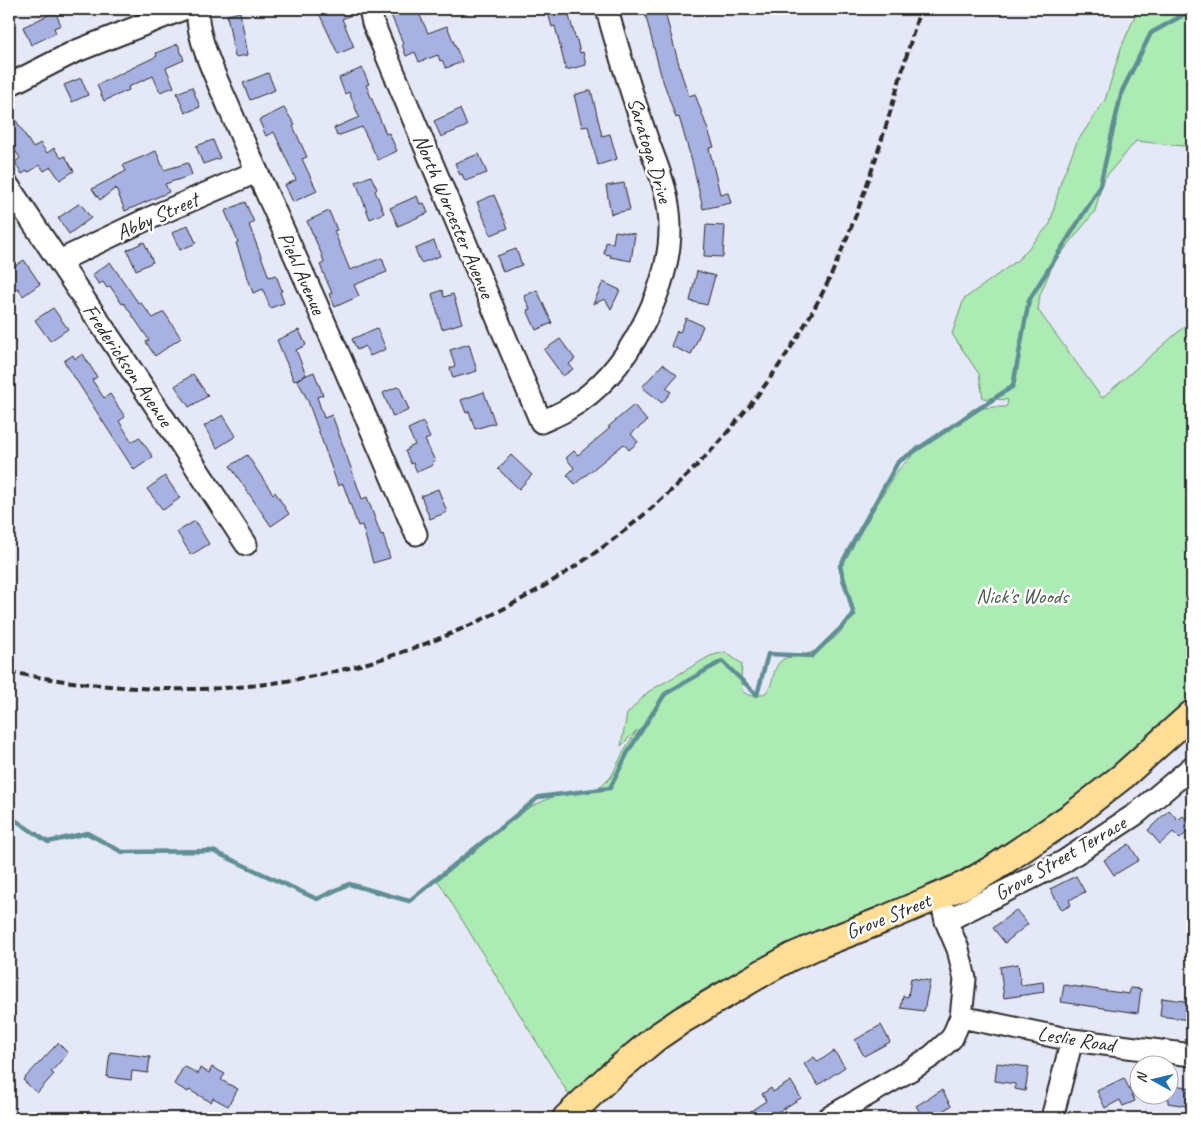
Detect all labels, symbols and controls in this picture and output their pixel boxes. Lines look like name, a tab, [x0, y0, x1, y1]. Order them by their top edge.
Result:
street label: Saratoga Drive	[622, 94, 679, 207]
street label: North Worcester Avenue	[408, 130, 501, 304]
street label: Abby Street	[112, 185, 205, 246]
street label: Piehl Avenue	[272, 228, 332, 319]
street label: Frederickson Avenue	[77, 299, 180, 433]
park label: Nick's Woods	[976, 583, 1070, 609]
street label: Grove Street Terrace	[990, 809, 1132, 906]
street label: Grove Street	[842, 886, 936, 945]
street label: Leslie Road	[1036, 1020, 1120, 1058]
north arrow	[1128, 1054, 1178, 1104]
text: N	[1133, 1070, 1151, 1084]

